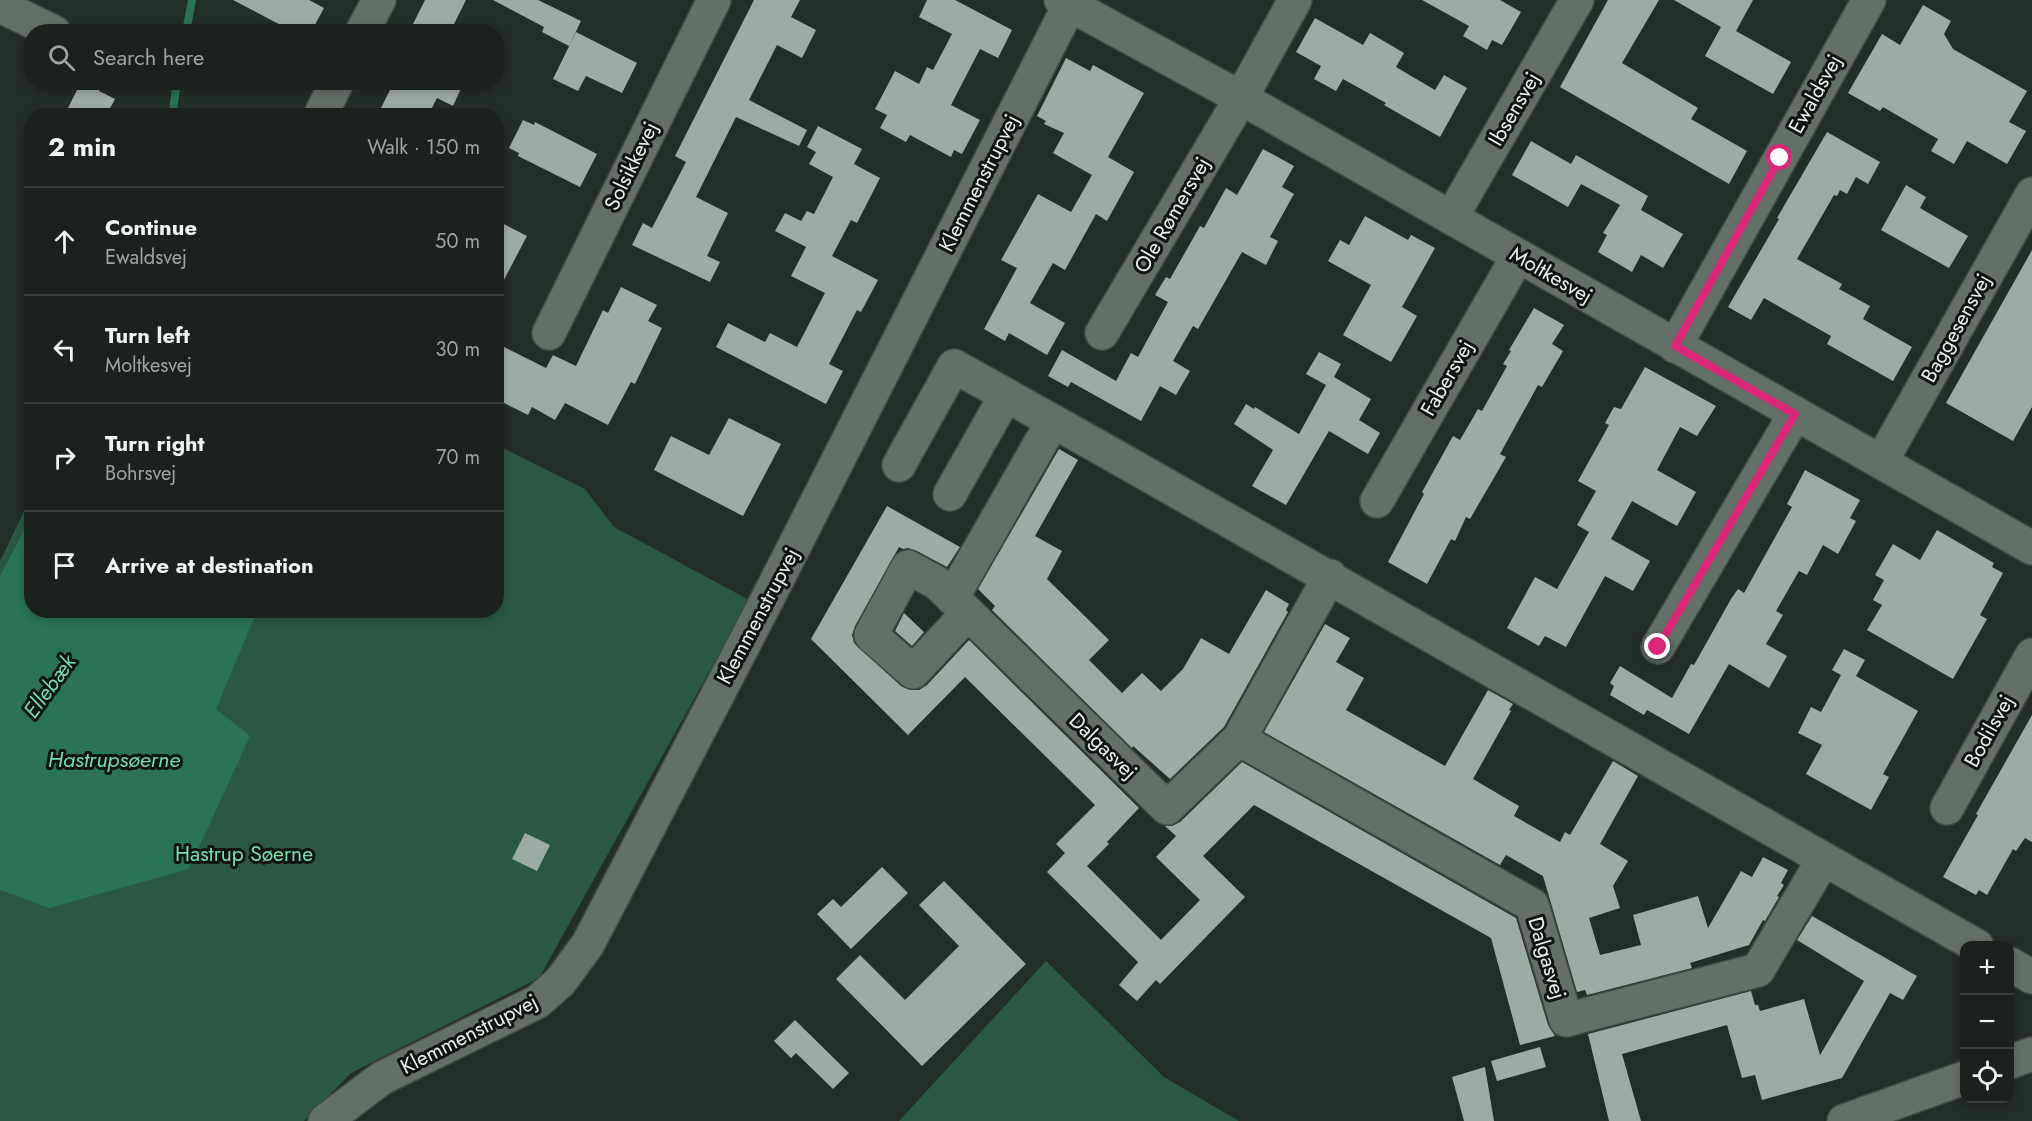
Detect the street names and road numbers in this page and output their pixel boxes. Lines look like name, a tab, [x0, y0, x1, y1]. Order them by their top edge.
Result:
street label: Ewaldsvej	[1781, 49, 1849, 139]
street label: Ibsensvej	[1481, 67, 1547, 151]
street label: Klemmenstrupvej	[931, 109, 1027, 257]
street label: Solsikkevej	[597, 117, 665, 215]
street label: Ole Rømersvej	[1127, 151, 1217, 279]
street label: Moltkesvej	[1504, 239, 1598, 311]
street label: Baggesensvej	[1914, 268, 1998, 388]
street label: Fabersvej	[1413, 334, 1481, 422]
street label: Klemmenstrupvej	[709, 543, 807, 689]
street label: Bodilsvej	[1957, 689, 2021, 773]
street label: Dalgasvej	[1062, 706, 1144, 786]
street label: Dalgasvej	[1520, 913, 1574, 1003]
street label: Klemmenstrupvej	[395, 986, 543, 1082]

